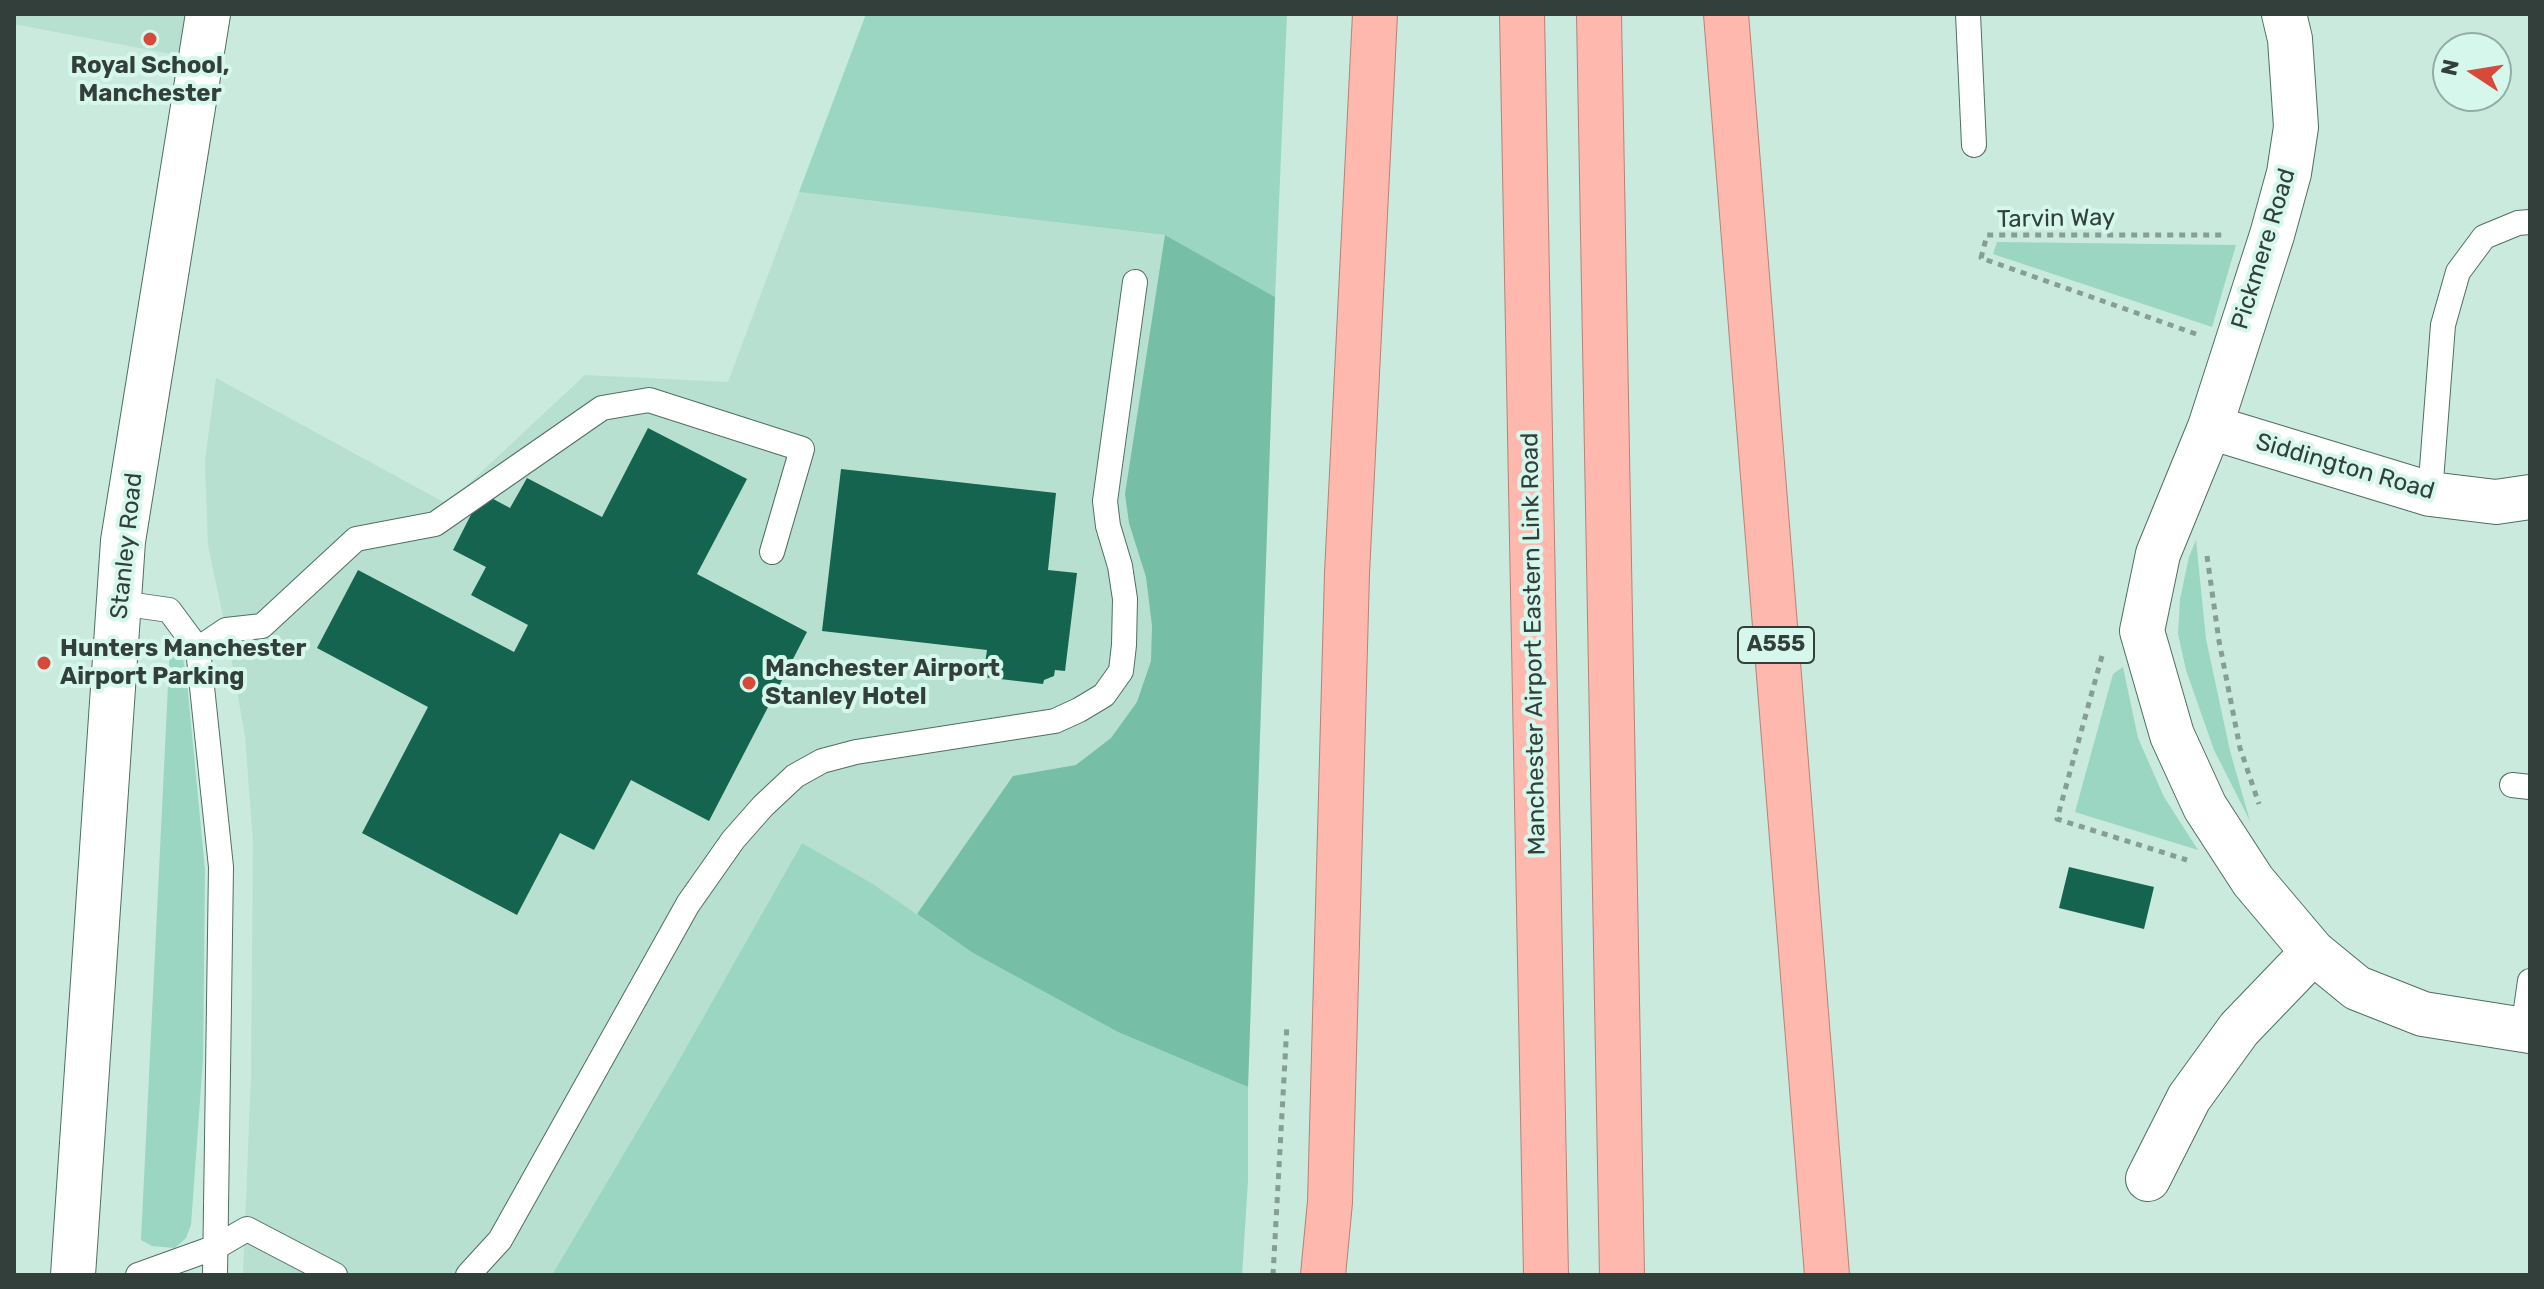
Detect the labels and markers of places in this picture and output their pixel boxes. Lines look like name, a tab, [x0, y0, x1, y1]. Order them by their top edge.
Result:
marker: Royal School, Manchester	[141, 30, 159, 48]
place label: Royal School, Manchester	[70, 52, 230, 108]
place label: Hunters Manchester Airport Parking	[60, 635, 306, 691]
marker: Hunters Manchester Airport Parking	[35, 654, 53, 672]
place label: Manchester Airport Stanley Hotel	[765, 655, 1000, 711]
marker: Manchester Airport Stanley Hotel	[740, 674, 758, 692]

